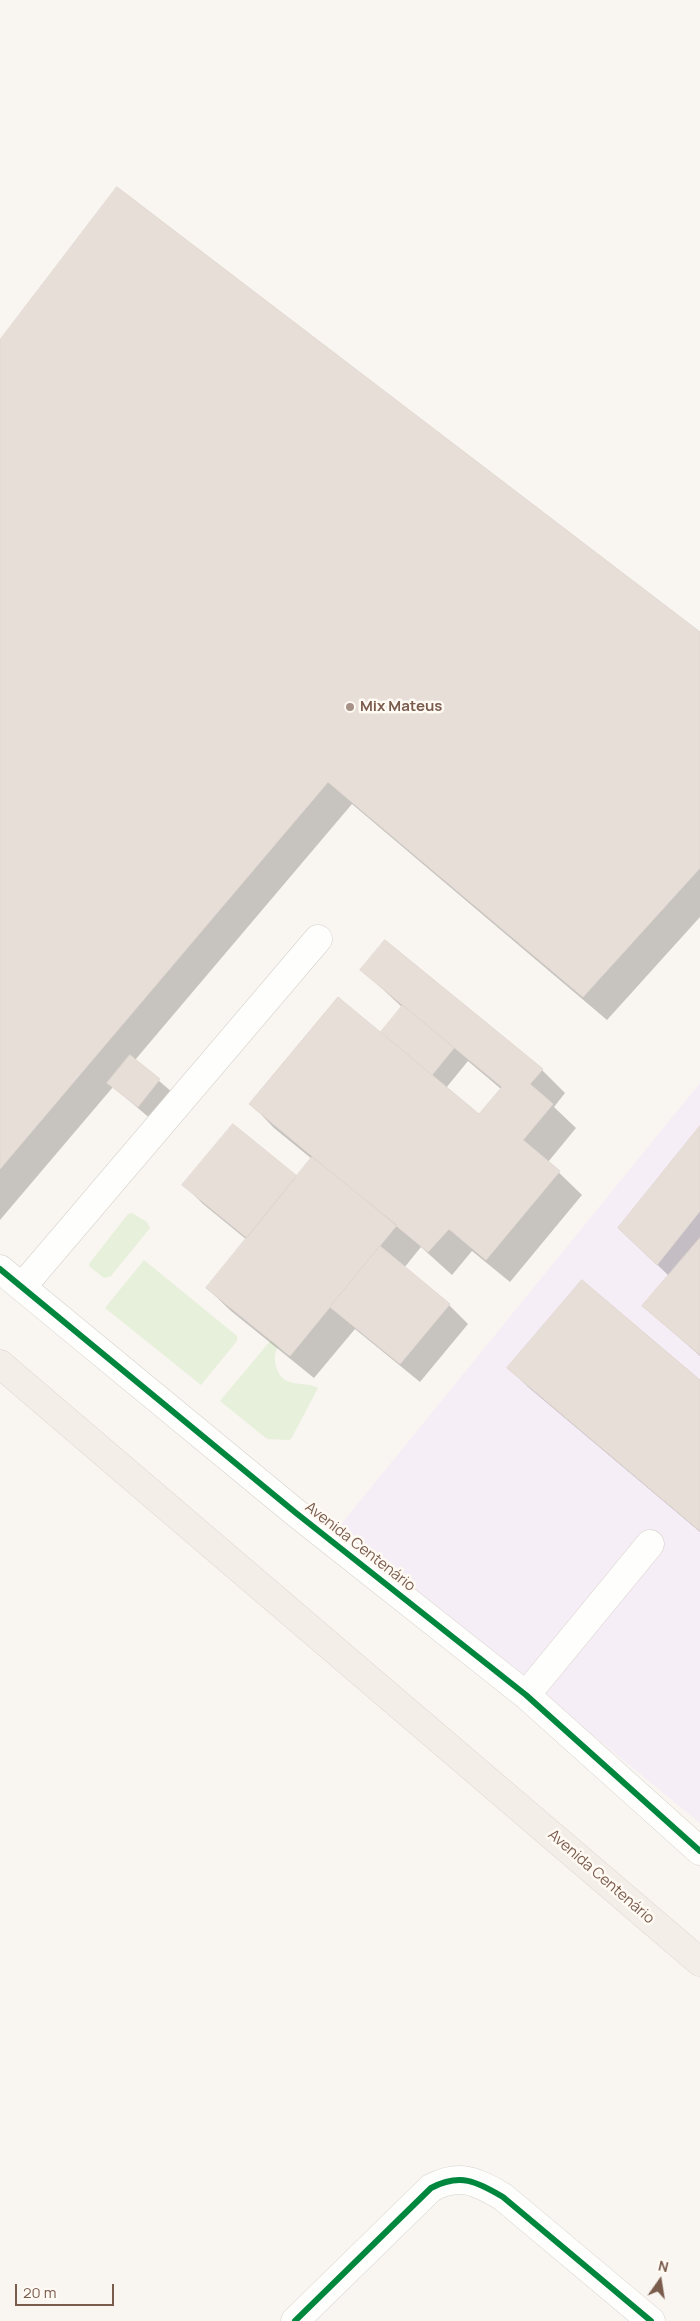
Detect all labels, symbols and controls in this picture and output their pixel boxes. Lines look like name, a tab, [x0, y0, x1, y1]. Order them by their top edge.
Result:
place label: Mix Mateus	[360, 698, 442, 716]
marker: Mix Mateus	[344, 701, 356, 713]
street label: Avenida Centenário	[301, 1498, 419, 1596]
street label: Avenida Centenário	[544, 1826, 658, 1928]
north arrow	[635, 2256, 685, 2306]
text: N	[656, 2256, 671, 2276]
scale bar	[18, 2274, 116, 2306]
text: 20 m	[23, 2282, 56, 2303]

